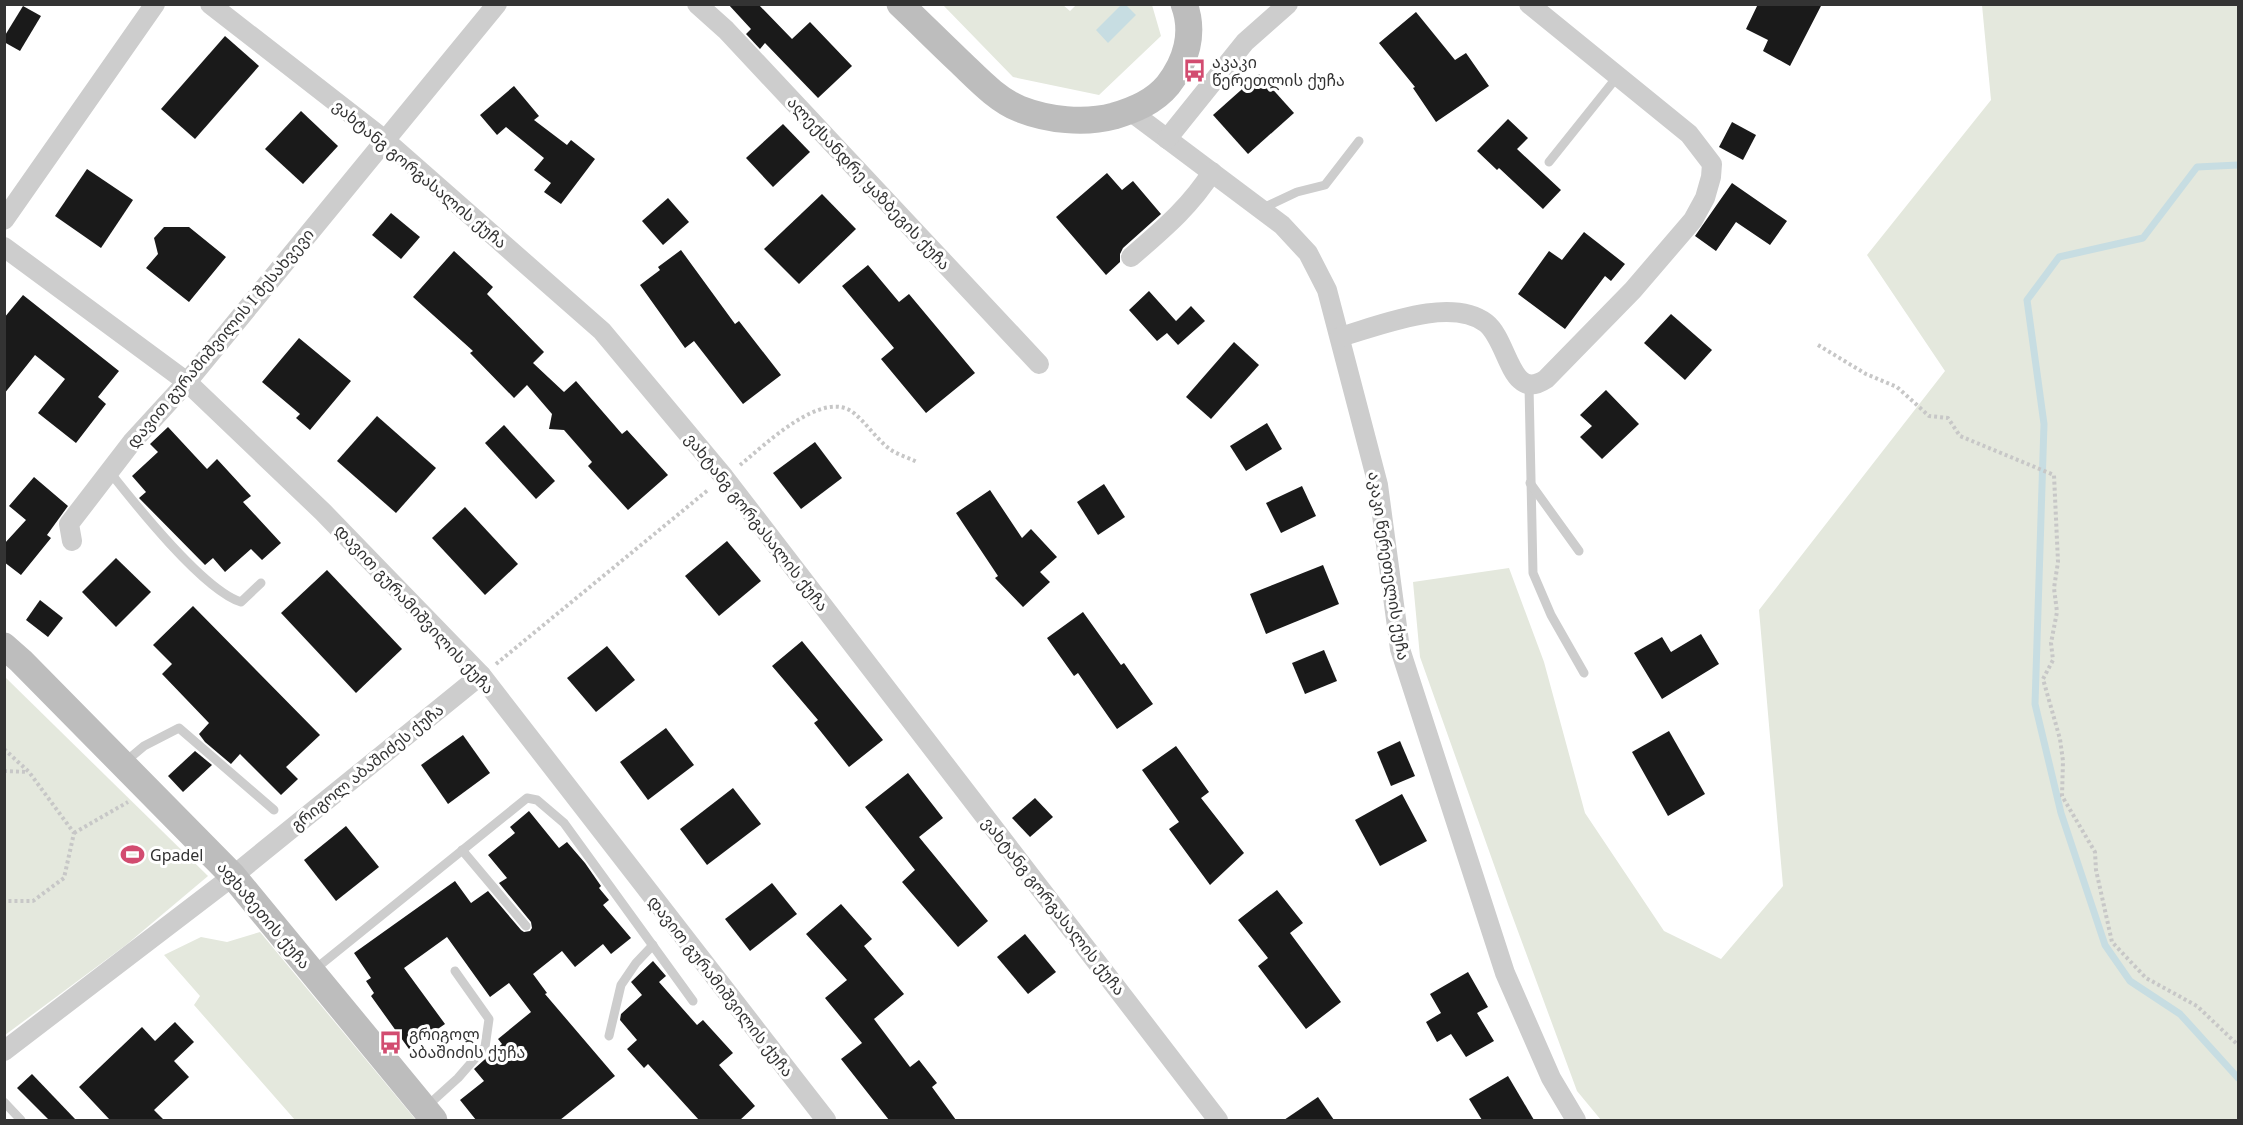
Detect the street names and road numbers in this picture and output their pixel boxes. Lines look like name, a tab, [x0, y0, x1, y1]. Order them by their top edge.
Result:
street label: ალექსანდრე ყაზბეგის ქუჩა	[783, 91, 955, 275]
street label: ვახტანგ გორგასალის ქუჩა	[328, 95, 512, 253]
street label: დავით გურამიშვილის I შესახვევი	[122, 224, 318, 452]
street label: ვახტანგ გორგასალის ქუჩა	[680, 428, 834, 616]
street label: აკაკი წერეთელის ქუჩა	[1363, 470, 1415, 662]
street label: დავით გურამიშვილის ქუჩა	[330, 519, 500, 699]
street label: გრიგოლ აბაშიძეს ქუჩა	[286, 698, 448, 836]
street label: ვახტანგ გორგასალის ქუჩა	[977, 812, 1131, 1000]
street label: აფხაზეთის ქუჩა	[212, 856, 316, 974]
street label: დავით გურამიშვილის ქუჩა	[643, 891, 799, 1081]

